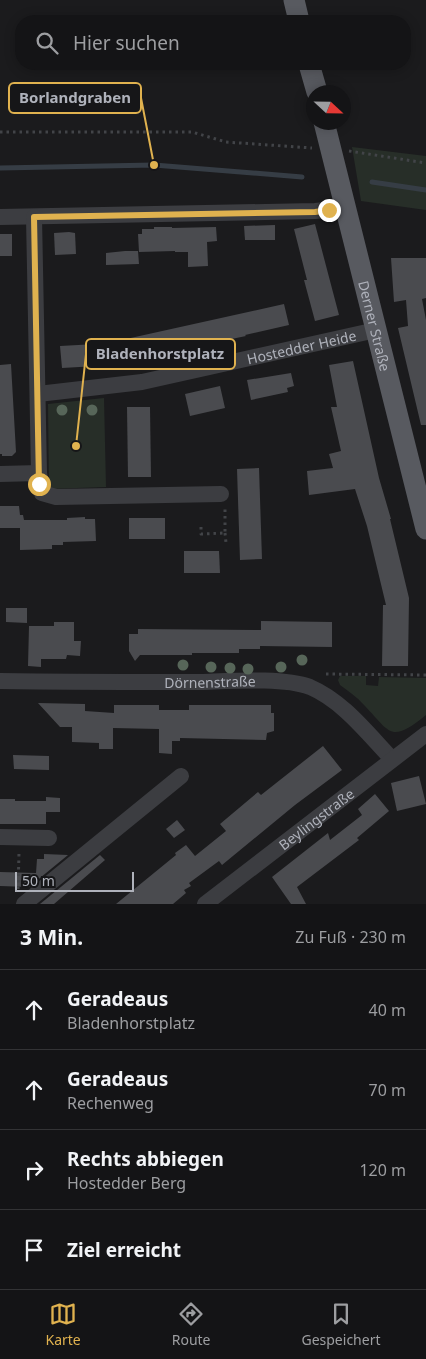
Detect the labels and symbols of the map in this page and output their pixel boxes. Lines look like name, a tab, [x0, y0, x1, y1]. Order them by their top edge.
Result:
callout: Borlandgraben	[9, 83, 141, 113]
north arrow	[306, 85, 351, 130]
text: Borlandgraben	[19, 87, 131, 107]
route end	[318, 199, 341, 222]
street label: Derner Straße	[355, 278, 396, 373]
street label: Hostedder Heide	[245, 325, 358, 368]
callout: Bladenhorstplatz	[86, 339, 235, 369]
text: Bladenhorstplatz	[96, 343, 224, 363]
route start	[28, 473, 51, 496]
street label: Dörnenstraße	[164, 671, 256, 692]
street label: Beylingstraße	[274, 784, 358, 854]
scale bar	[15, 869, 134, 892]

